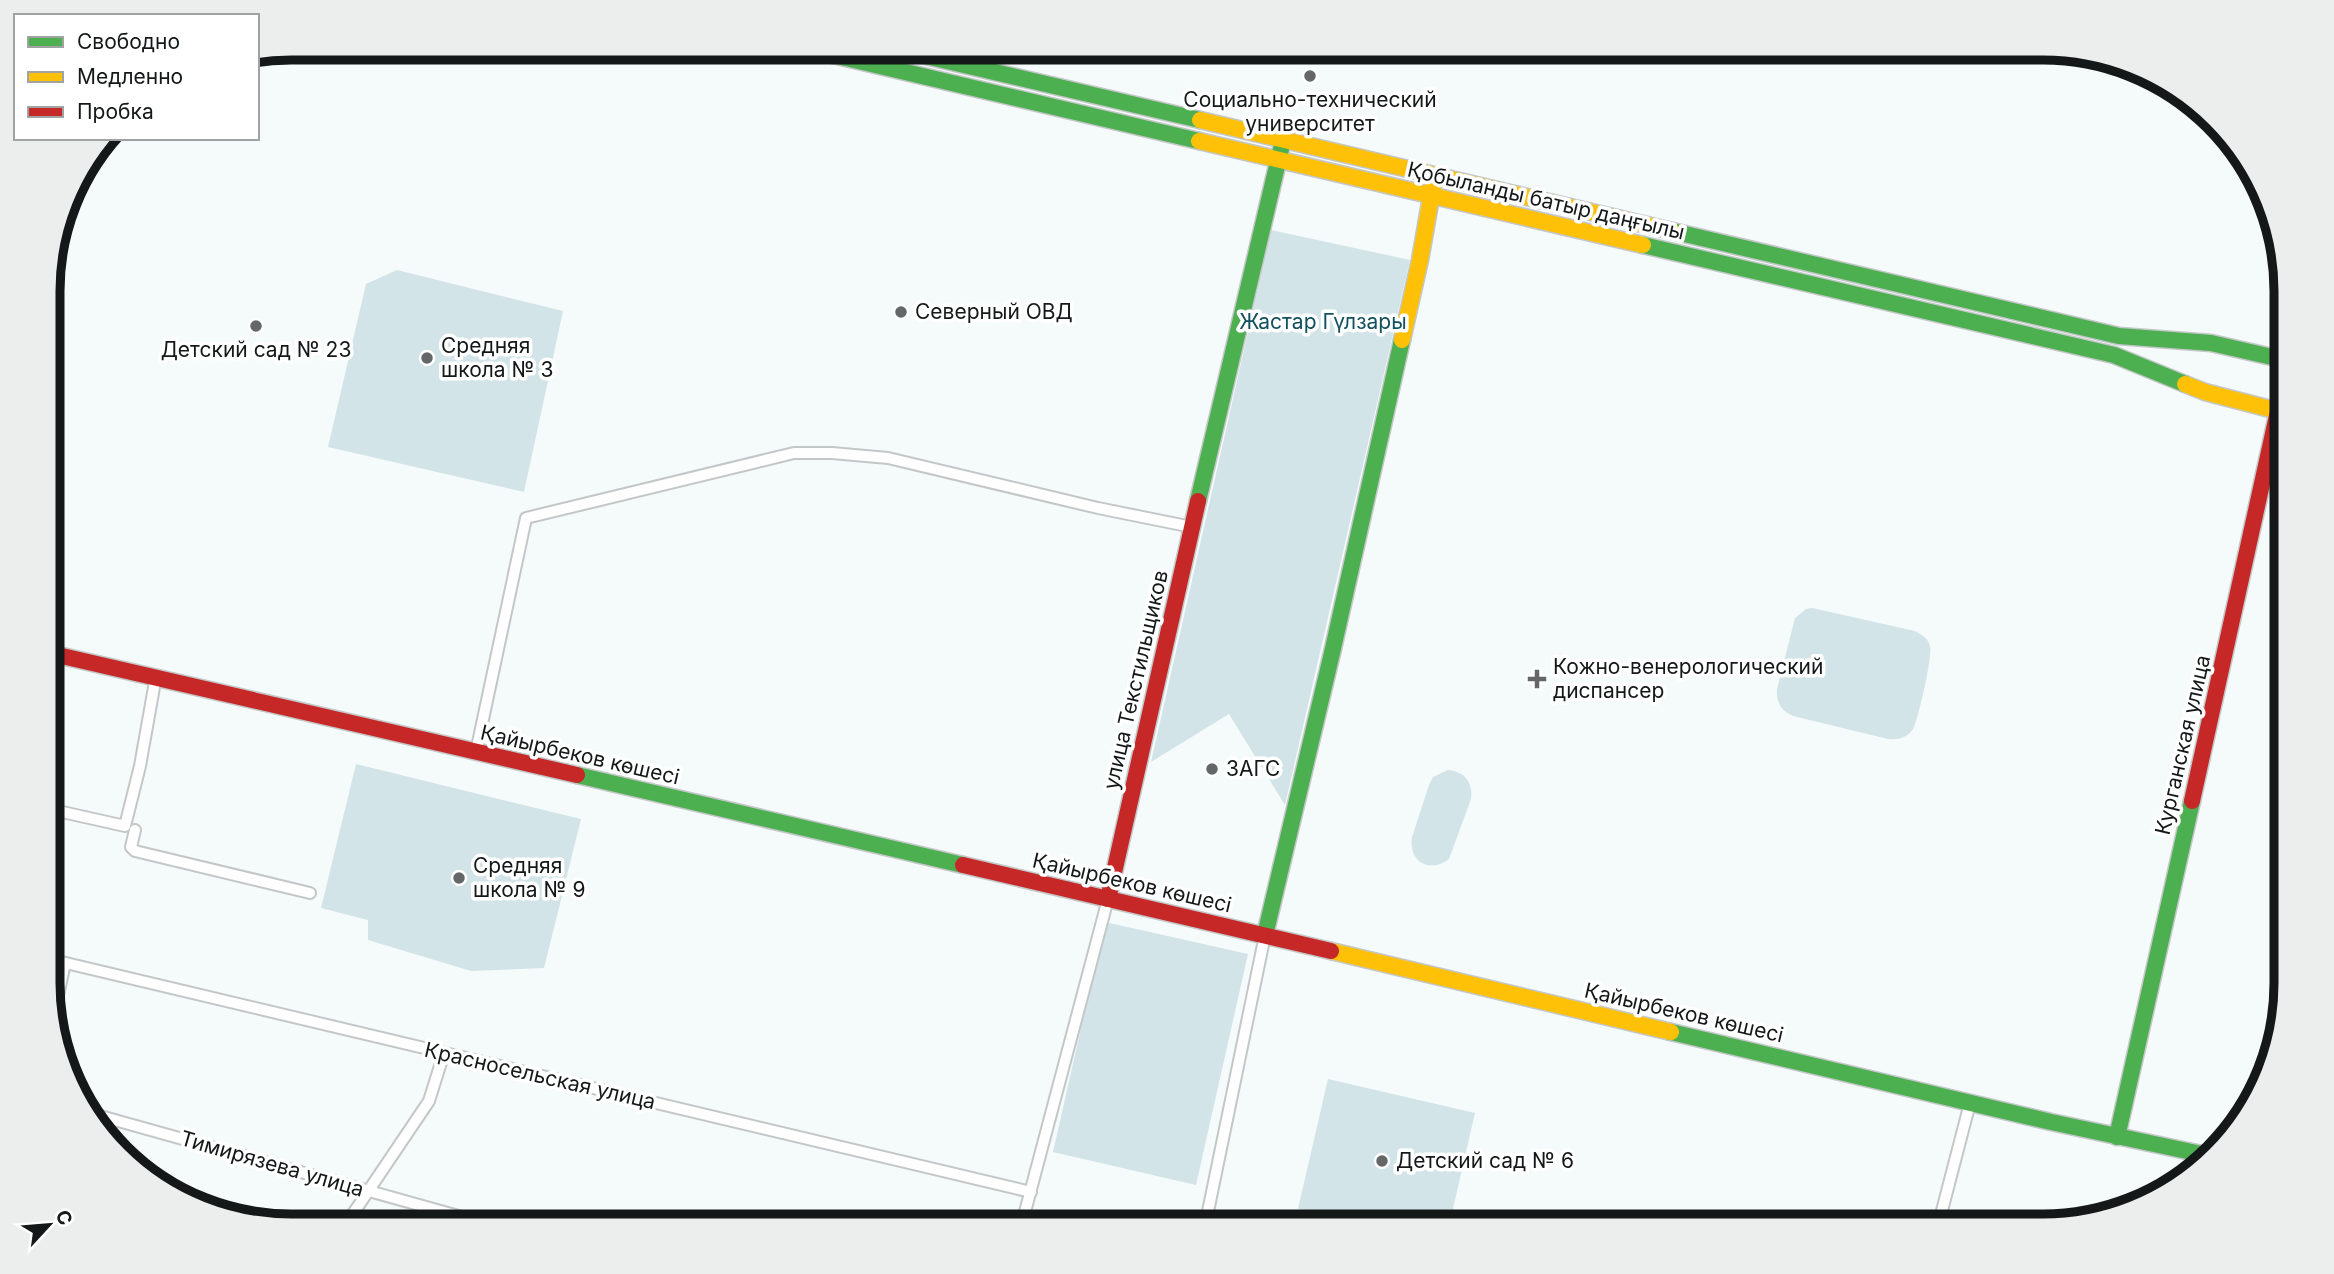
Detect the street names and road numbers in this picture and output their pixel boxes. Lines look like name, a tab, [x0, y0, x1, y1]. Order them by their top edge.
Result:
street label: Қобыланды батыр даңғылы	[1405, 156, 1687, 245]
street label: улица Текстильщиков	[1098, 568, 1173, 792]
street label: Курганская улица	[2150, 653, 2215, 837]
street label: Қайырбеков көшесі	[478, 719, 682, 790]
street label: Қайырбеков көшесі	[1030, 847, 1234, 918]
street label: Қайырбеков көшесі	[1582, 977, 1786, 1048]
street label: Красносельская улица	[422, 1037, 658, 1114]
street label: Тимирязева улица	[178, 1125, 367, 1202]

